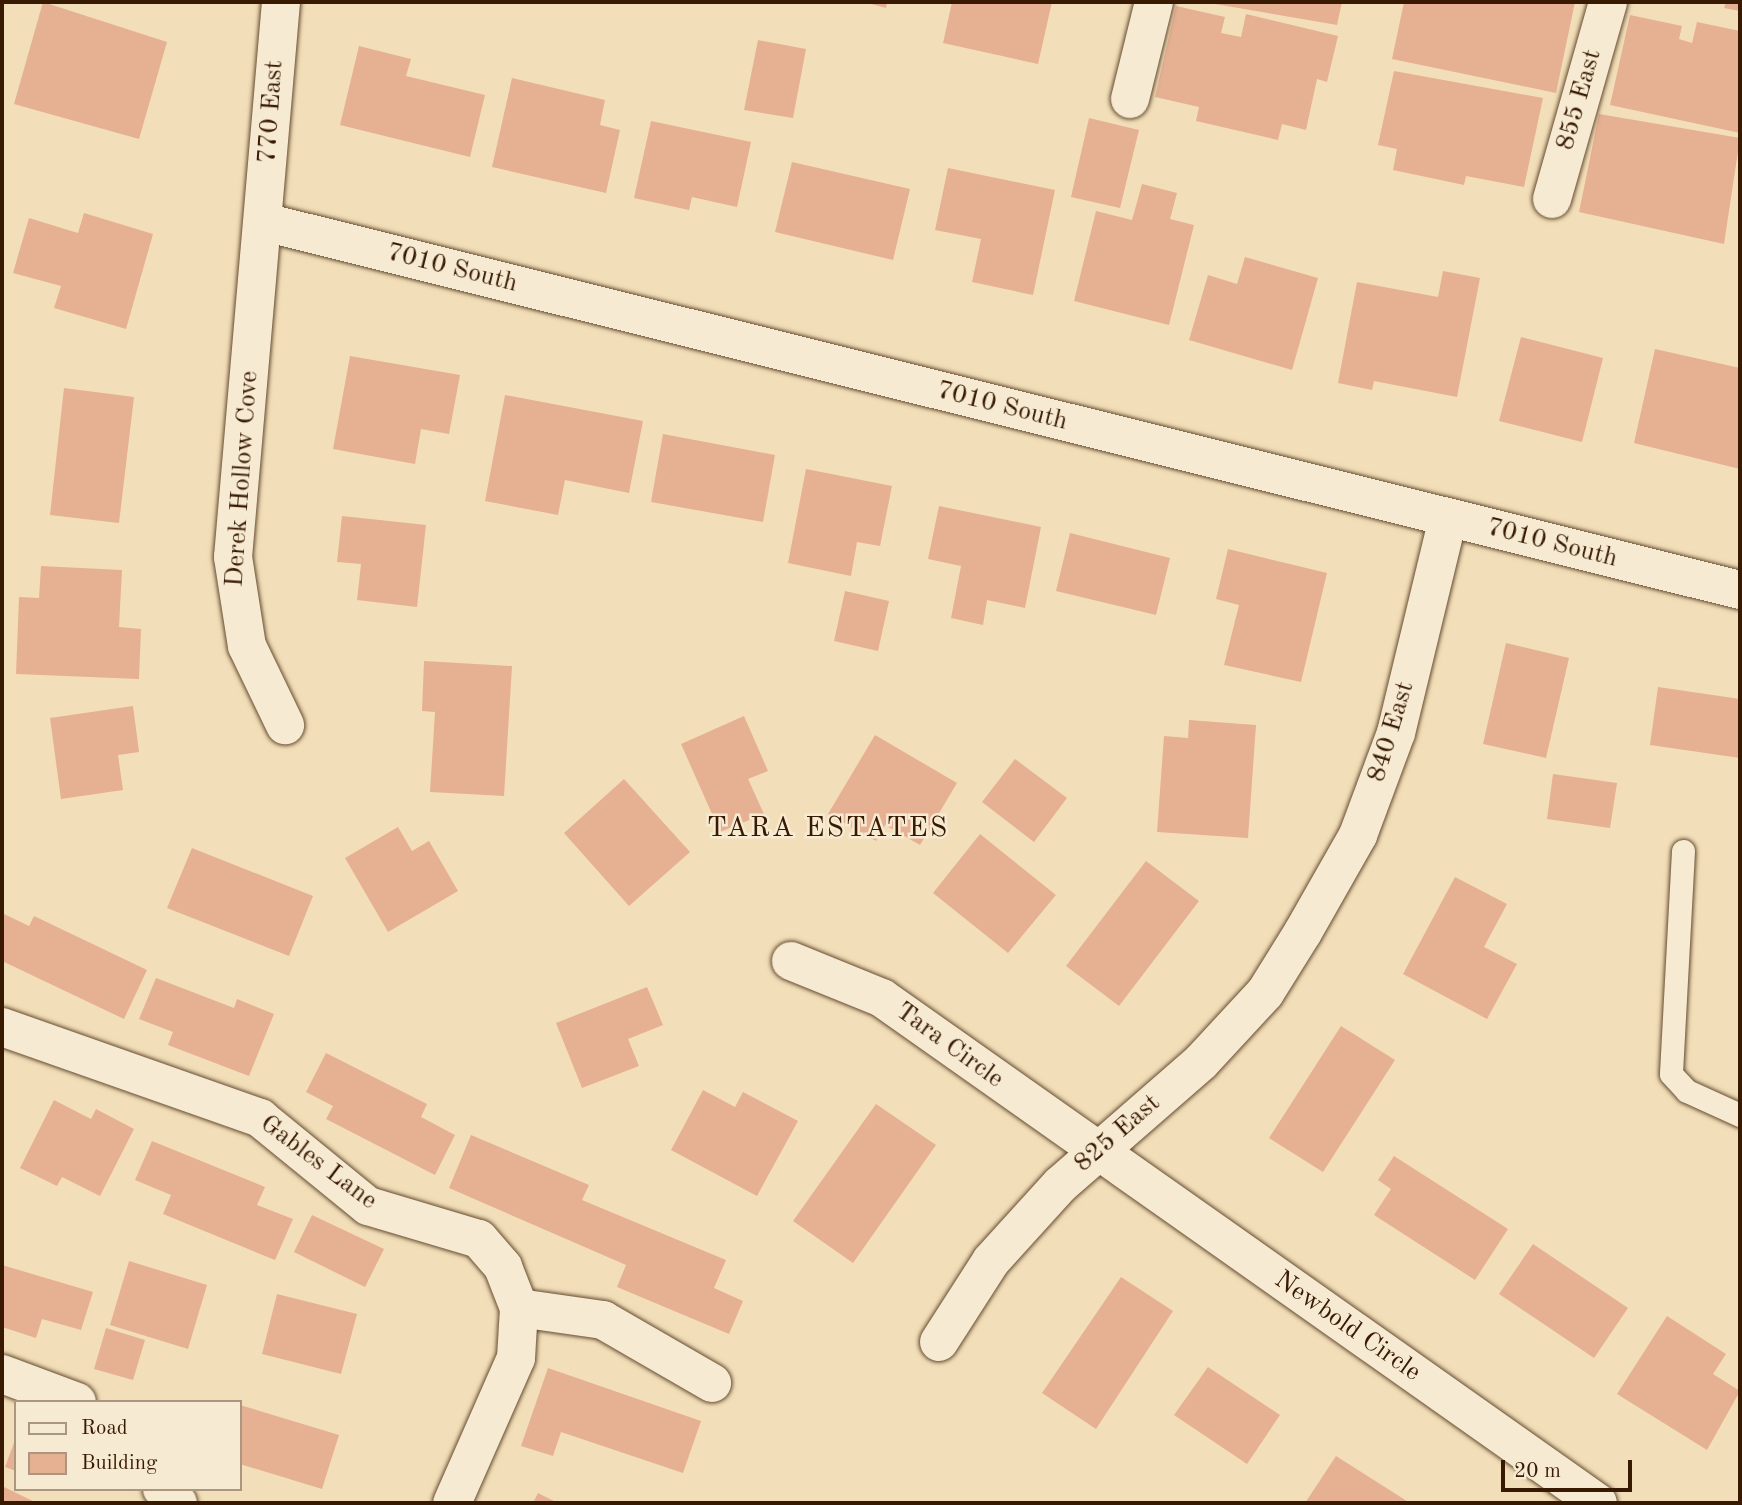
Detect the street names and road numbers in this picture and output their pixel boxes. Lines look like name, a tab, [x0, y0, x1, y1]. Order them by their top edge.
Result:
street label: 855 East	[1551, 46, 1609, 154]
street label: 770 East	[253, 59, 291, 165]
street label: 7010 South	[383, 238, 521, 300]
street label: Derek Hollow Cove	[220, 370, 266, 588]
street label: 7010 South	[933, 376, 1071, 438]
street label: 7010 South	[1483, 513, 1621, 575]
street label: 840 East	[1362, 678, 1422, 786]
street label: Tara Circle	[889, 996, 1009, 1096]
street label: 825 East	[1069, 1088, 1167, 1180]
street label: Gables Lane	[253, 1109, 383, 1217]
street label: Newbold Circle	[1268, 1265, 1426, 1389]

